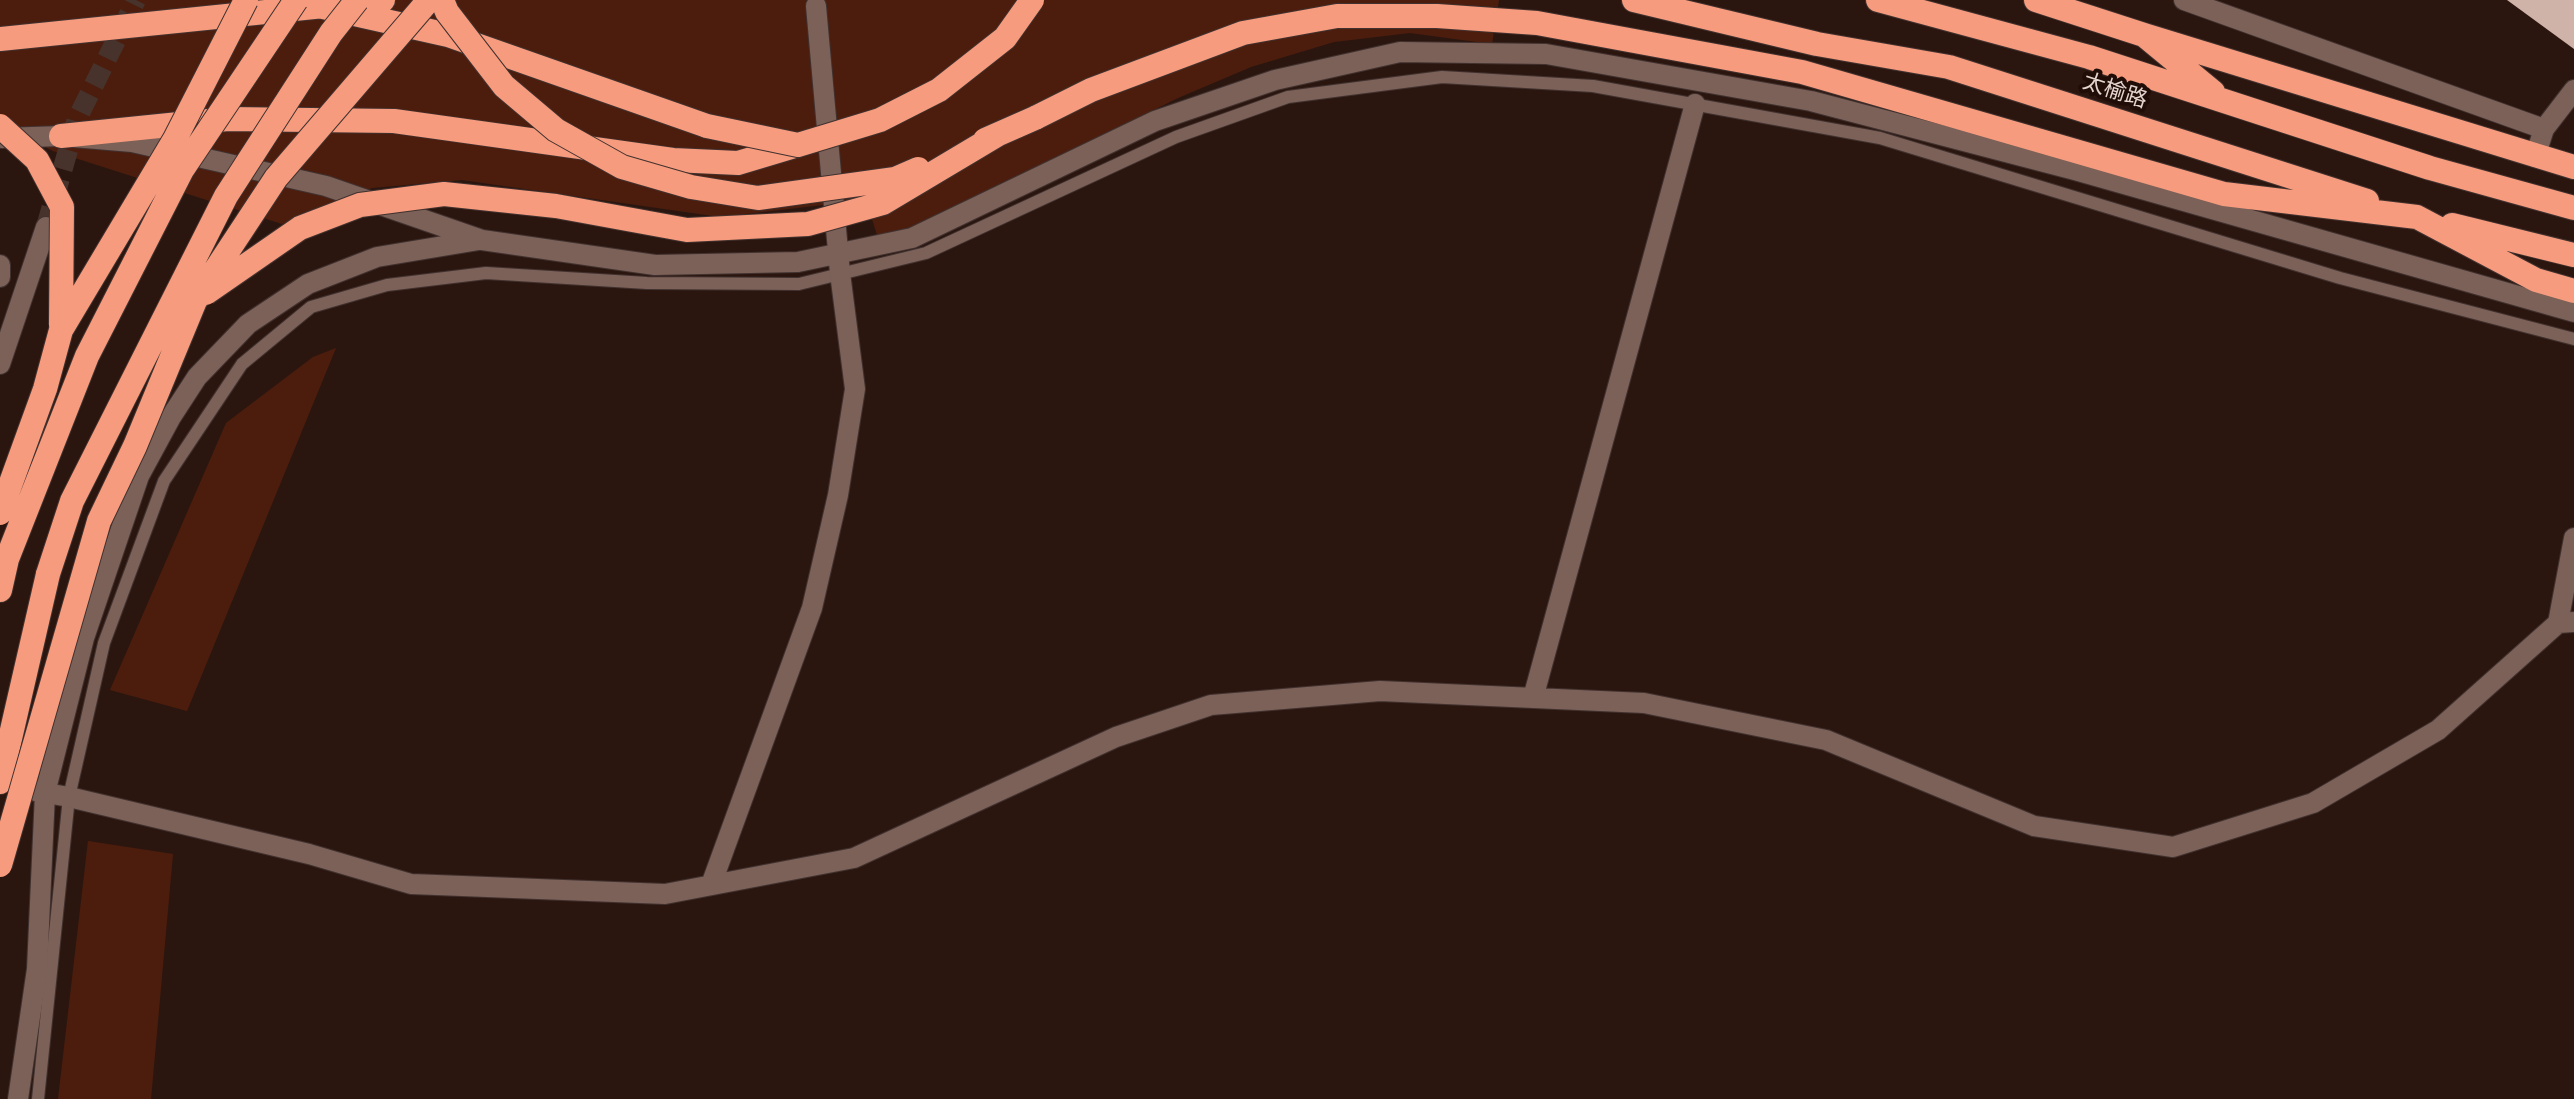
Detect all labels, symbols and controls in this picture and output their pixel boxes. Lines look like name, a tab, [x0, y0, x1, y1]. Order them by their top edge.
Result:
street label: 太榆路	[2080, 68, 2150, 114]

